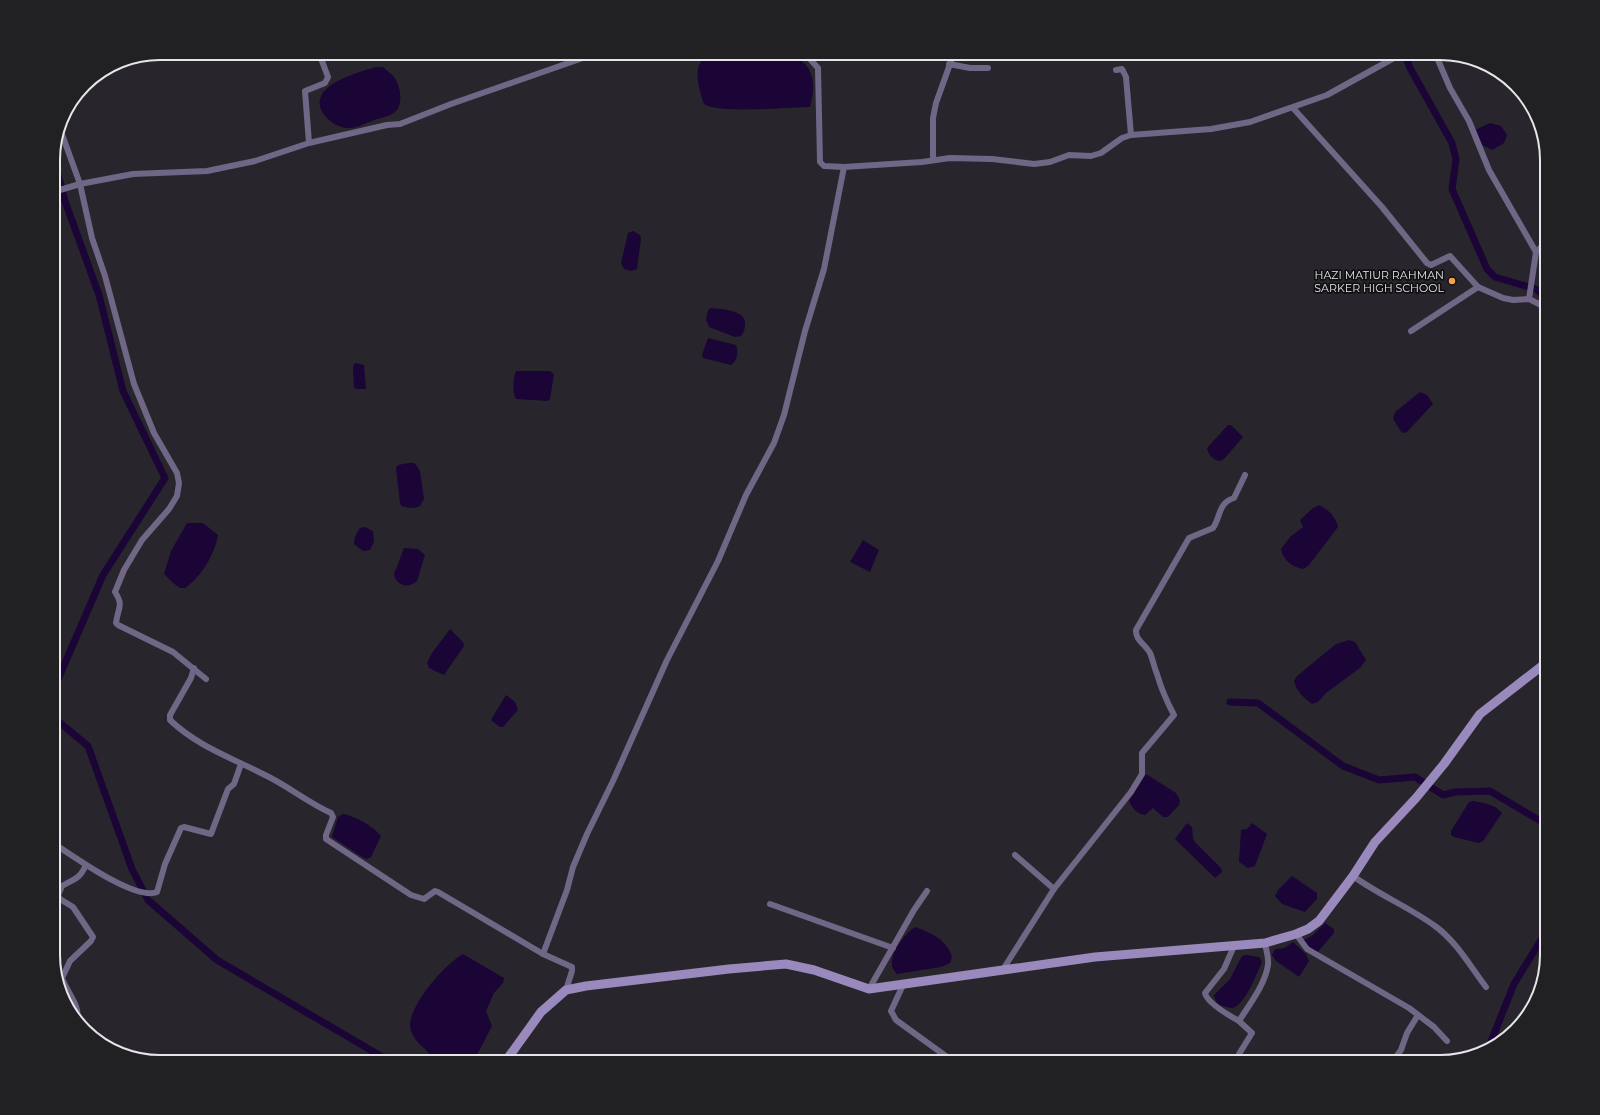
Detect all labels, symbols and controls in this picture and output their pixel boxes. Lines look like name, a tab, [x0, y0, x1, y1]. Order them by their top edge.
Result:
place label: HAZI MATIUR RAHMAN SARKER HIGH SCHOOL	[1314, 268, 1445, 295]
marker: HAZI MATIUR RAHMAN SARKER HIGH SCHOOL	[1447, 276, 1457, 286]

